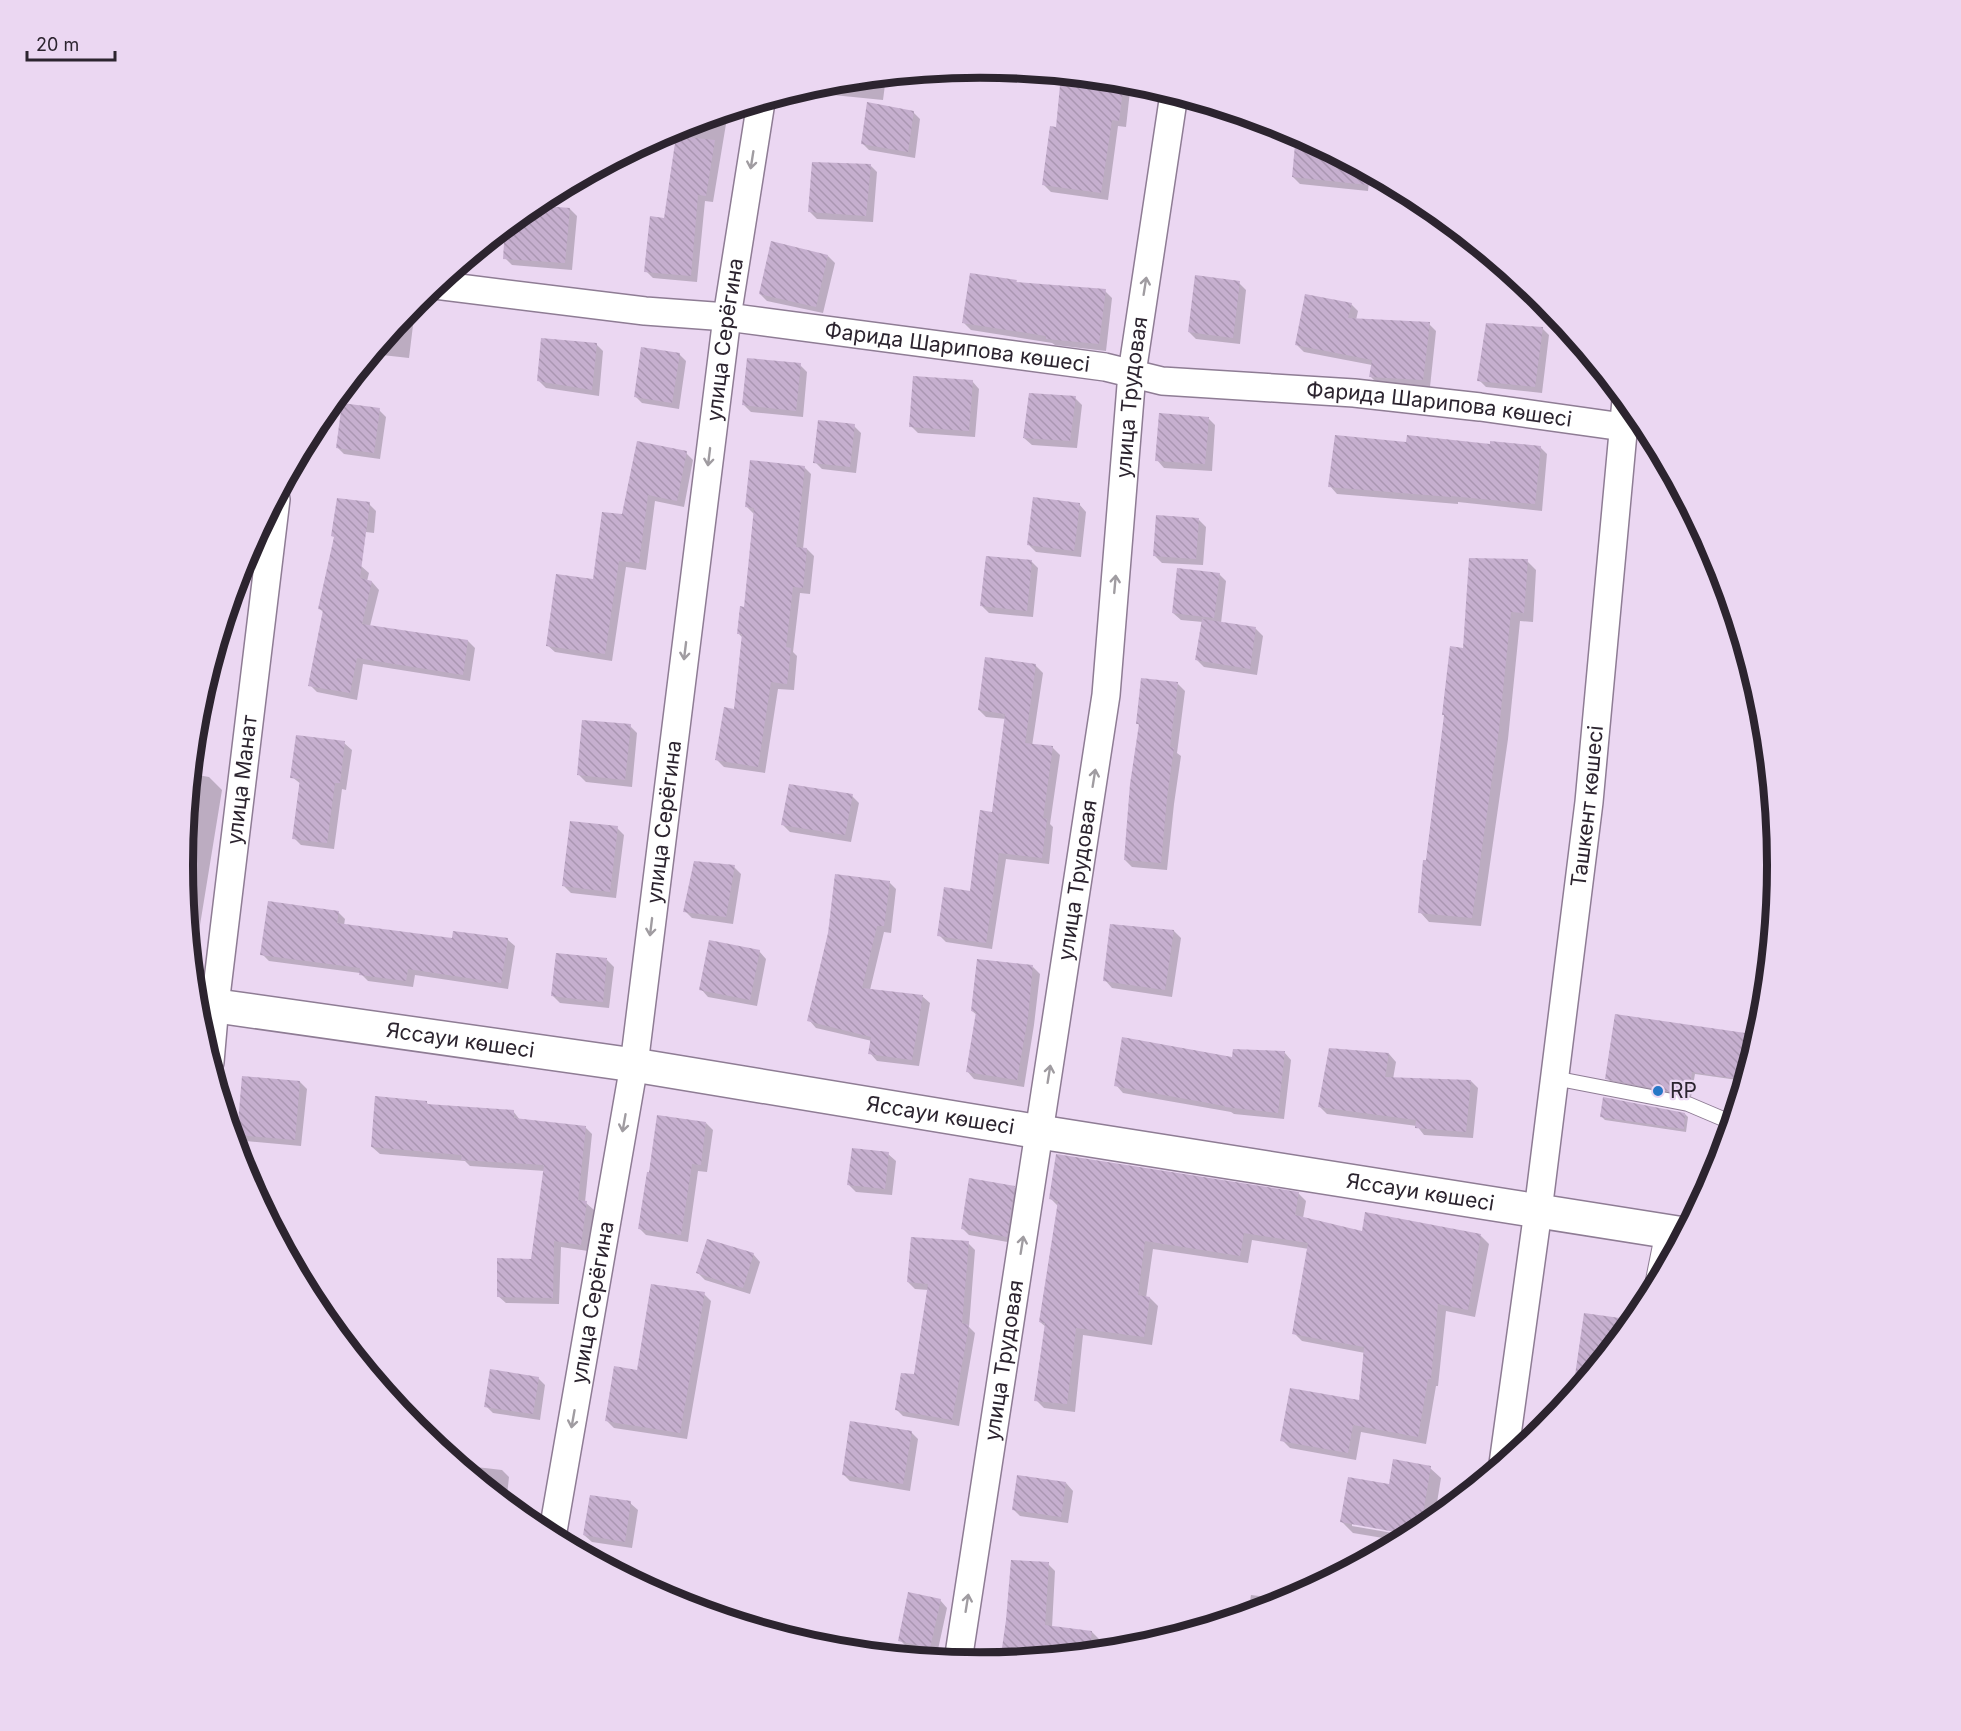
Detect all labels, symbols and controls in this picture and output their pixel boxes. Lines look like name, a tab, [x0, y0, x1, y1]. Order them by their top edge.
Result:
scale bar	[27, 24, 116, 62]
text: 20 m	[36, 34, 79, 55]
one-way arrow	[746, 150, 757, 169]
street label: улица Серёгина	[701, 256, 748, 423]
one-way arrow	[1140, 276, 1151, 296]
street label: улица Трудовая	[1111, 315, 1152, 479]
street label: Фарида Шарипова көшесі	[823, 317, 1091, 377]
street label: Фарида Шарипова көшесі	[1306, 377, 1574, 432]
one-way arrow	[704, 447, 715, 466]
one-way arrow	[1110, 574, 1121, 594]
one-way arrow	[680, 640, 691, 660]
street label: улица Манат	[221, 713, 262, 846]
street label: Ташкент көшесі	[1565, 724, 1608, 889]
street label: улица Серёгина	[641, 739, 686, 905]
one-way arrow	[1088, 768, 1099, 788]
street label: улица Трудовая	[1052, 798, 1102, 962]
one-way arrow	[645, 917, 656, 937]
street label: Яссауи көшесі	[385, 1017, 536, 1063]
one-way arrow	[1043, 1065, 1054, 1085]
place label: RP	[1670, 1078, 1697, 1103]
marker: RP	[1651, 1084, 1665, 1098]
street label: Яссауи көшесі	[865, 1091, 1016, 1140]
one-way arrow	[618, 1113, 629, 1132]
street label: Яссауи көшесі	[1345, 1168, 1496, 1216]
street label: улица Серёгина	[566, 1219, 619, 1386]
one-way arrow	[1017, 1235, 1028, 1255]
street label: улица Трудовая	[979, 1278, 1028, 1443]
one-way arrow	[567, 1408, 578, 1428]
one-way arrow	[962, 1594, 973, 1614]

